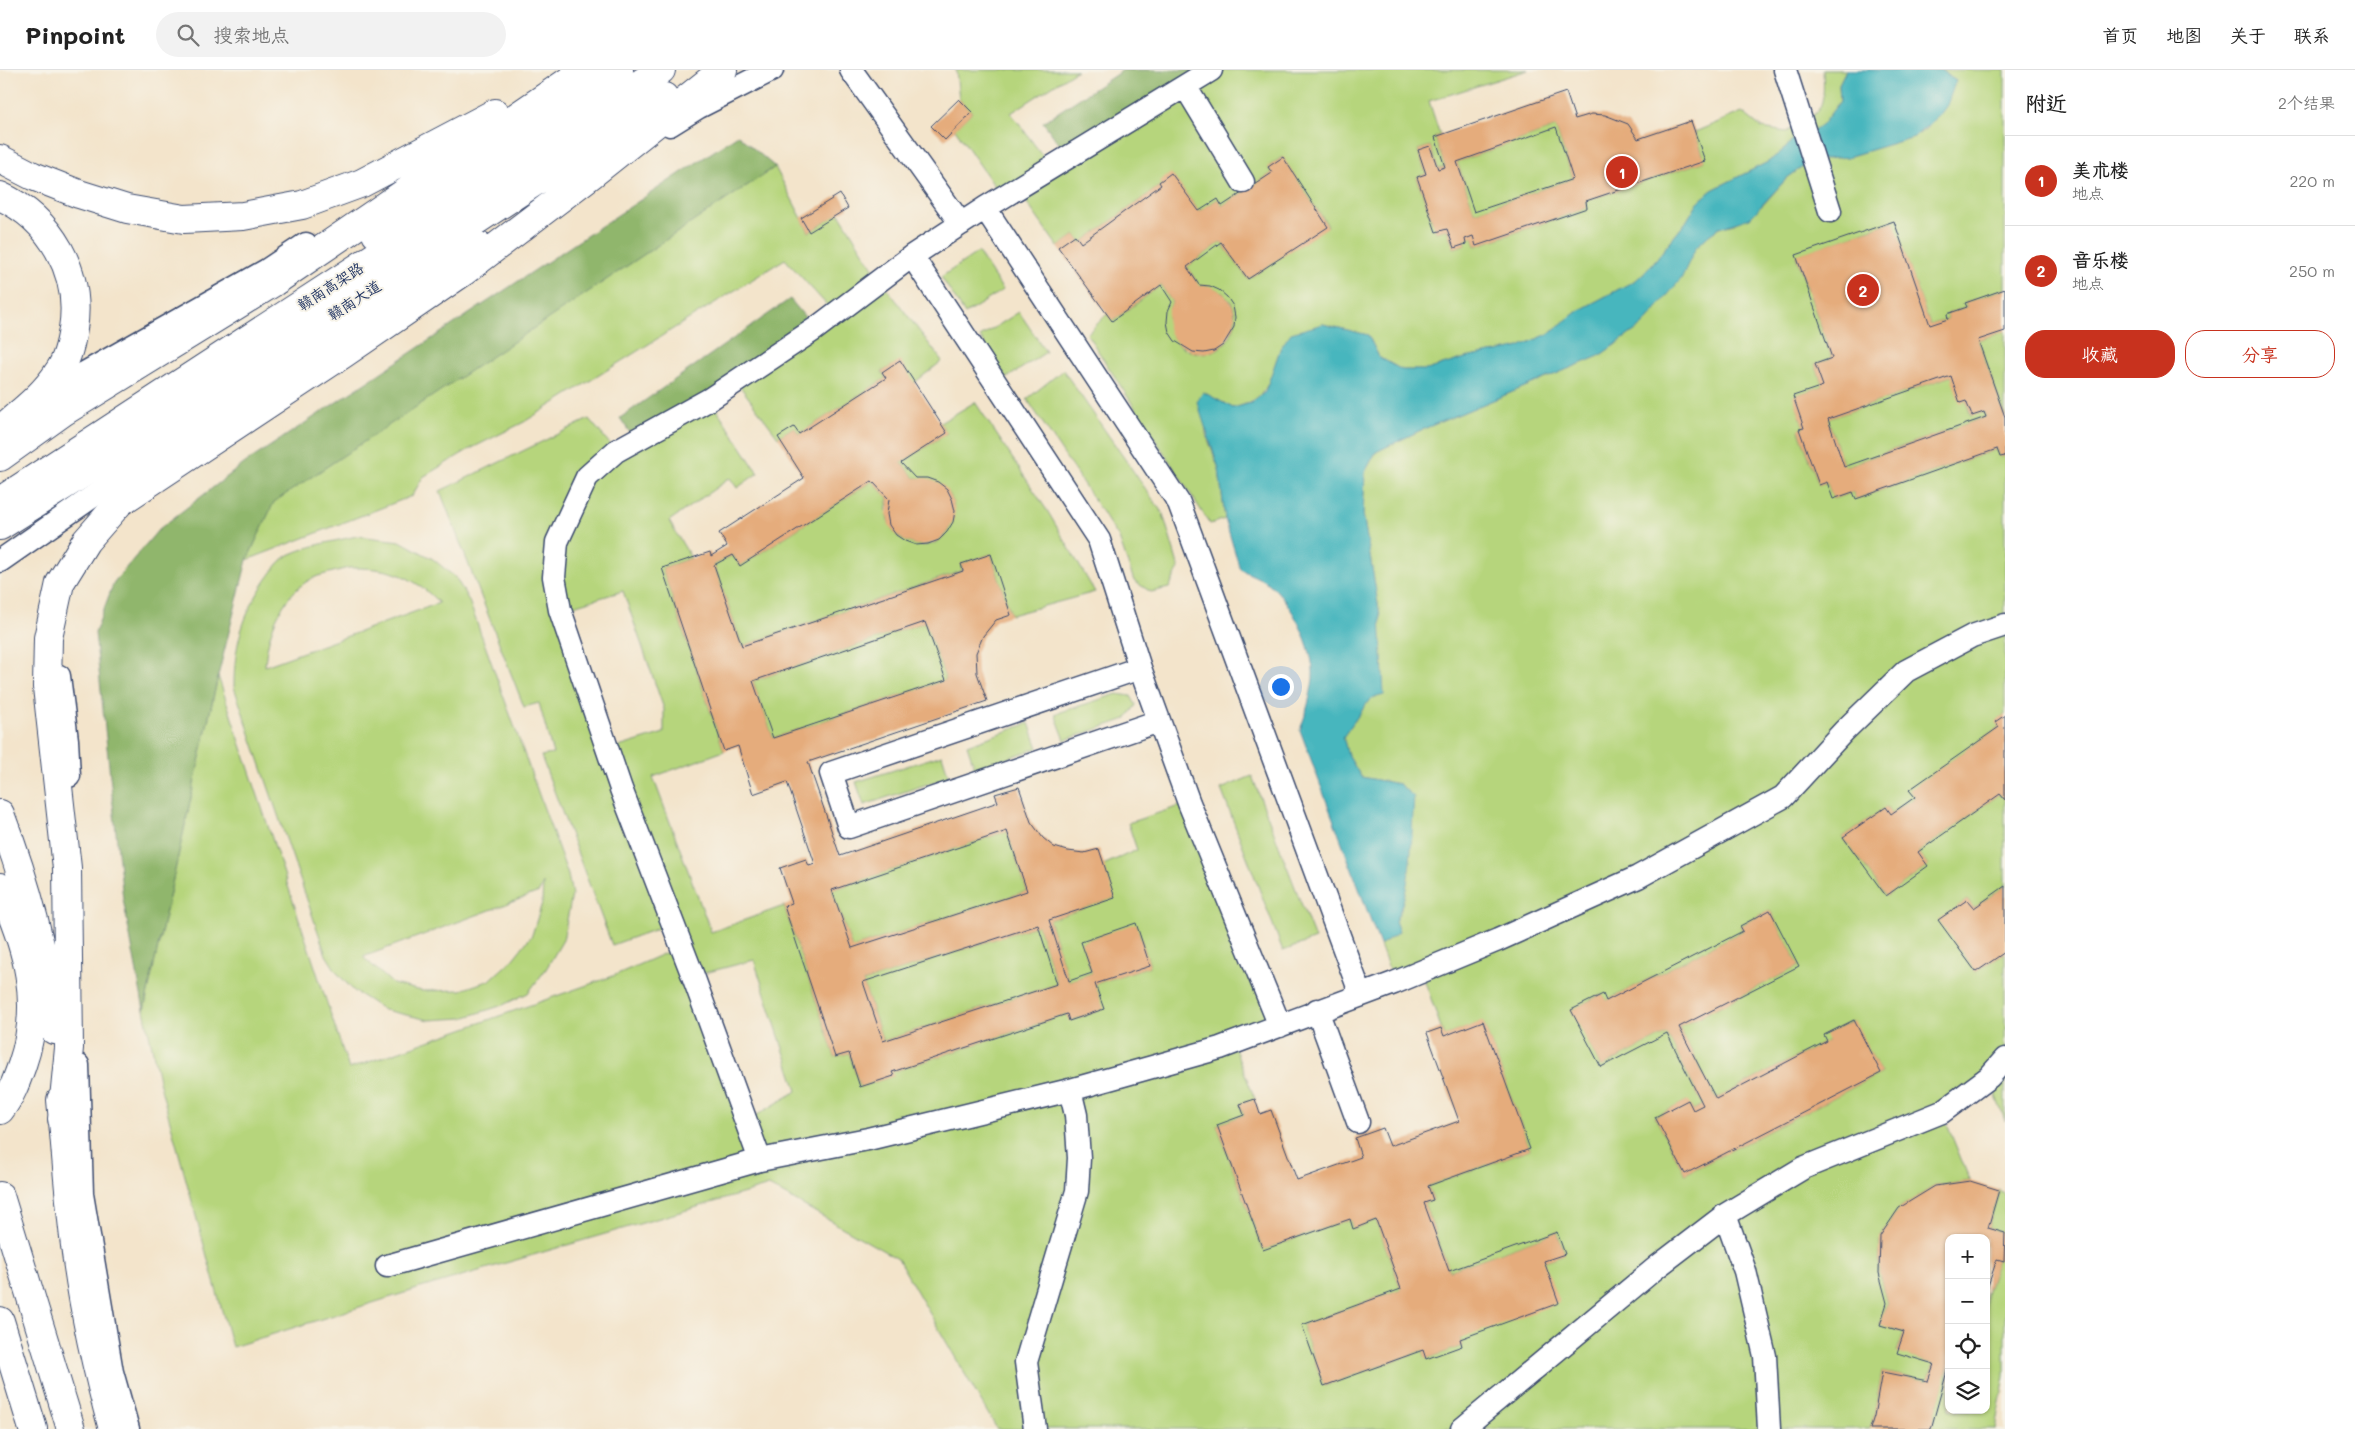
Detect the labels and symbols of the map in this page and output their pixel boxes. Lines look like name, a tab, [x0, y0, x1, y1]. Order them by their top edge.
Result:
pin: 1	[1606, 153, 1638, 191]
street label: 赣南高架路	[293, 257, 367, 315]
pin: 2	[1847, 271, 1879, 309]
street label: 赣南大道	[323, 275, 385, 325]
your location	[1268, 674, 1294, 700]

